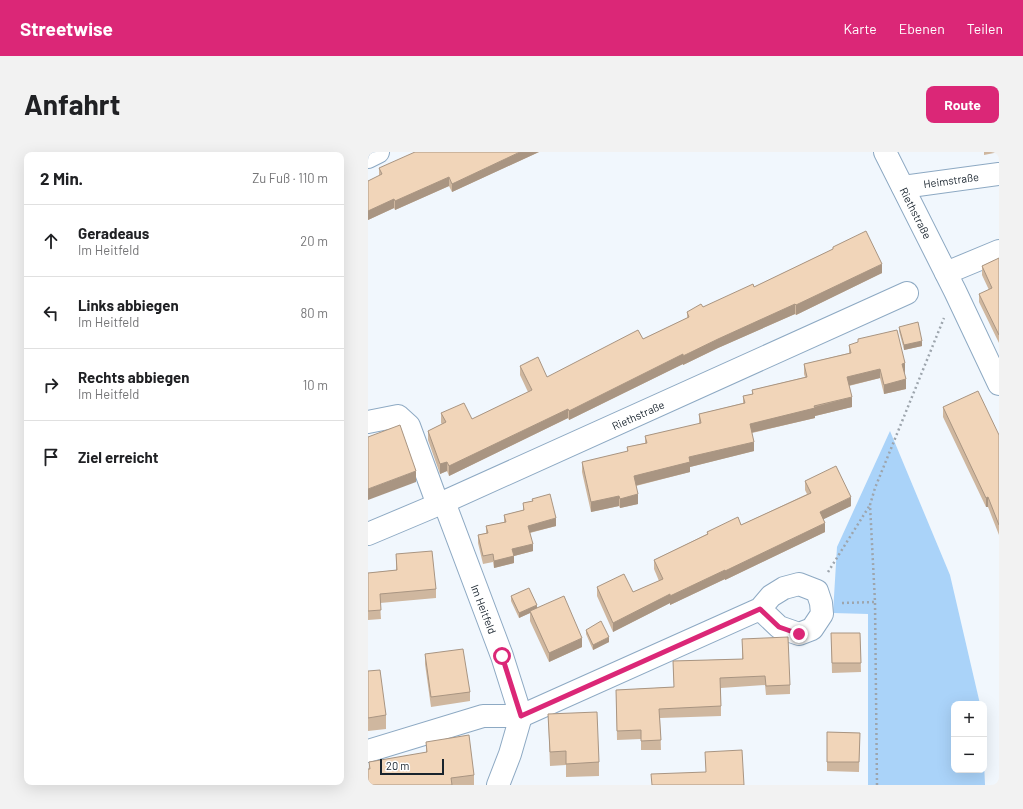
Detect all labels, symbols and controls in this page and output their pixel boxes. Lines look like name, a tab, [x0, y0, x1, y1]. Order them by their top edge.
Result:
text: Streetwise	[20, 17, 113, 40]
text: Karte	[843, 20, 877, 37]
text: Ebenen	[899, 20, 945, 37]
text: Teilen	[967, 20, 1003, 37]
button: Route	[926, 86, 999, 123]
text: Anfahrt	[24, 87, 120, 121]
text: 2 Min.	[40, 168, 83, 188]
text: Zu Fuß · 110 m	[252, 170, 328, 186]
street label: Heimstraße	[922, 170, 980, 190]
street label: Riethstraße	[897, 185, 935, 241]
text: Geradeaus	[78, 224, 149, 242]
icon: ahead	[40, 230, 62, 252]
text: 20 m	[300, 233, 328, 249]
text: Im Heitfeld	[78, 242, 139, 258]
text: Links abbiegen	[78, 296, 179, 314]
icon: left	[40, 302, 62, 324]
text: 80 m	[301, 305, 328, 321]
text: Im Heitfeld	[78, 314, 139, 330]
text: Rechts abbiegen	[78, 368, 189, 386]
icon: right	[40, 374, 62, 396]
text: 10 m	[303, 377, 328, 393]
text: Im Heitfeld	[78, 386, 139, 402]
street label: Riethstraße	[610, 398, 666, 432]
icon: arrive	[40, 446, 62, 468]
text: Ziel erreicht	[78, 448, 159, 466]
street label: Im Heitfeld	[469, 582, 499, 636]
route end	[790, 625, 808, 643]
route start	[493, 647, 511, 665]
map controls	[951, 701, 987, 773]
button: +	[951, 701, 987, 737]
button: −	[951, 737, 987, 773]
scale bar	[380, 757, 444, 776]
text: 20 m	[386, 759, 409, 772]

